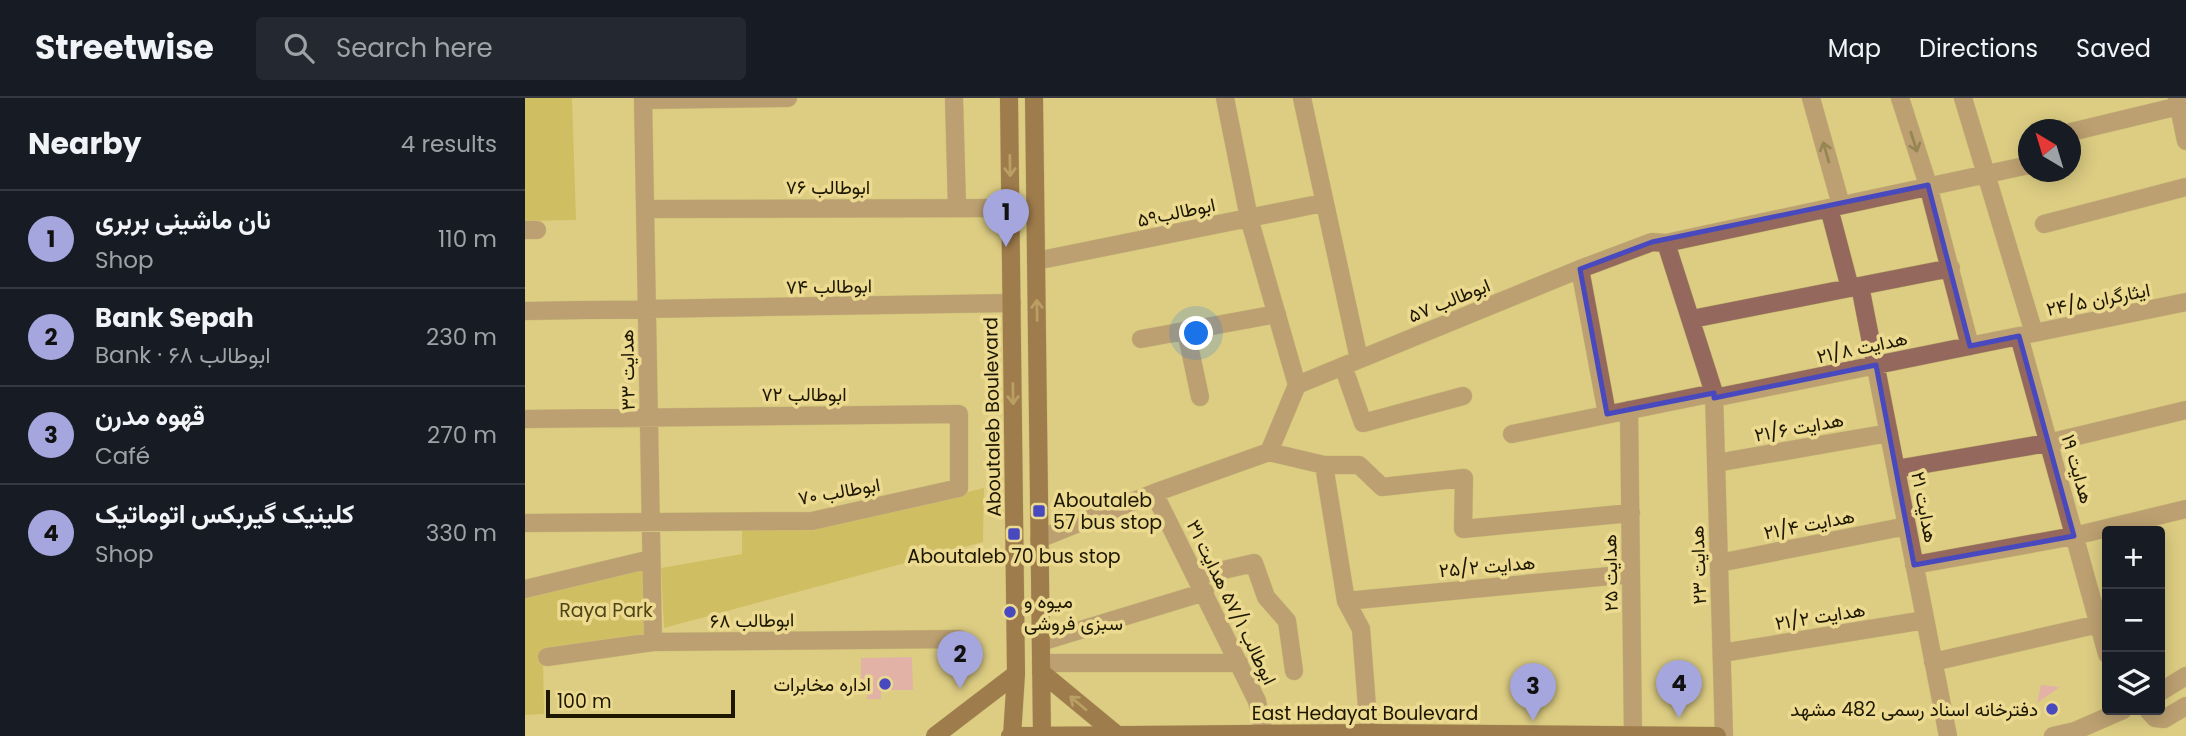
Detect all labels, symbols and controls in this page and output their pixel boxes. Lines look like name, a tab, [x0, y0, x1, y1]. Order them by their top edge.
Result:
search box	[256, 17, 746, 80]
text: Streetwise	[35, 24, 214, 71]
icon: search	[280, 29, 318, 67]
text: Search here	[336, 30, 493, 66]
text: Map	[1828, 32, 1881, 65]
text: Directions	[1919, 32, 2038, 65]
text: Saved	[2076, 32, 2151, 65]
north arrow	[2018, 119, 2081, 182]
text: Nearby	[28, 122, 142, 165]
text: 4 results	[401, 128, 497, 160]
one-way arrow	[1909, 130, 1921, 152]
one-way arrow	[1819, 141, 1832, 163]
one-way arrow	[1003, 154, 1017, 177]
street label: ابوطالب ۷۶	[786, 174, 870, 201]
pin: 1	[983, 189, 1029, 247]
street label: ابوطالب۵۹	[1134, 191, 1218, 234]
text: نان ماشینی بربری	[95, 202, 271, 238]
text: 1	[47, 223, 55, 255]
text: 110 m	[438, 223, 497, 255]
text: Shop	[95, 244, 154, 276]
street label: ابوطالب ۷۴	[786, 272, 872, 301]
street label: ابوطالب ۵۷	[1404, 272, 1494, 329]
street label: ایثارگران ۲۴/۵	[2044, 276, 2152, 323]
one-way arrow	[1030, 298, 1044, 321]
text: Bank Sepah	[95, 300, 254, 336]
your location	[1179, 316, 1213, 350]
street label: Aboutaleb Boulevard	[977, 317, 1008, 517]
text: 2	[44, 321, 58, 353]
text: 230 m	[426, 321, 497, 353]
street label: هدایت ۲۱/۸	[1814, 325, 1910, 370]
street label: هدایت ۳۳	[613, 329, 642, 411]
text: Bank · ابوطالب ۶۸	[95, 339, 271, 371]
street label: ابوطالب ۷۲	[761, 381, 847, 408]
one-way arrow	[1006, 382, 1020, 405]
text: قهوه مدرن	[95, 398, 205, 434]
street label: هدایت ۲۱/۶	[1752, 406, 1846, 449]
text: 3	[44, 419, 58, 451]
text: 270 m	[427, 419, 497, 451]
street label: هدایت ۱۹	[2055, 431, 2100, 507]
text: Café	[95, 440, 150, 472]
street label: هدایت ۲۱	[1904, 469, 1945, 545]
street label: ابوطالب ۷۰	[796, 471, 882, 512]
place label: Aboutaleb 57 bus stop	[1053, 487, 1162, 536]
text: کلینیک گیربکس اتوماتیک	[95, 496, 354, 532]
street label: هدایت ۲۱/۴	[1762, 502, 1857, 546]
marker: Aboutaleb 57 bus stop	[1031, 503, 1047, 519]
street label: ابوطالب ۵۷/۱ هدایت ۳۱	[1180, 515, 1283, 689]
text: 4	[43, 517, 59, 549]
text: 330 m	[426, 517, 497, 549]
street label: هدایت ۲۳	[1684, 525, 1713, 605]
marker: Aboutaleb 70 bus stop	[1006, 526, 1022, 542]
map controls	[2102, 526, 2165, 715]
button: +	[2102, 526, 2165, 589]
street label: هدایت ۲۵	[1596, 534, 1625, 612]
text: Shop	[95, 538, 154, 570]
place label: Aboutaleb 70 bus stop	[907, 543, 1121, 570]
street label: هدایت ۲۵/۲	[1438, 549, 1536, 584]
place label: میوه و سبزی فروشی	[1024, 588, 1123, 637]
button: −	[2102, 589, 2165, 652]
street label: هدایت ۲۱/۲	[1773, 596, 1867, 637]
park label: Raya Park	[559, 597, 653, 624]
marker: میوه و سبزی فروشی	[1002, 604, 1018, 620]
street label: ابوطالب ۶۸	[710, 606, 794, 635]
pin: 2	[937, 631, 983, 689]
button: layers	[2102, 652, 2165, 715]
pin: 4	[1656, 660, 1702, 718]
pin: 3	[1510, 663, 1556, 721]
place label: اداره مخابرات	[773, 671, 871, 698]
marker: اداره مخابرات	[877, 676, 893, 692]
scale bar	[546, 687, 735, 719]
text: 100 m	[557, 688, 612, 715]
one-way arrow	[1070, 695, 1088, 711]
place label: دفترخانه اسناد رسمی 482 مشهد	[1790, 696, 2038, 723]
street label: East Hedayat Boulevard	[1252, 700, 1478, 727]
marker: دفترخانه اسناد رسمی 482 مشهد	[2044, 701, 2060, 717]

